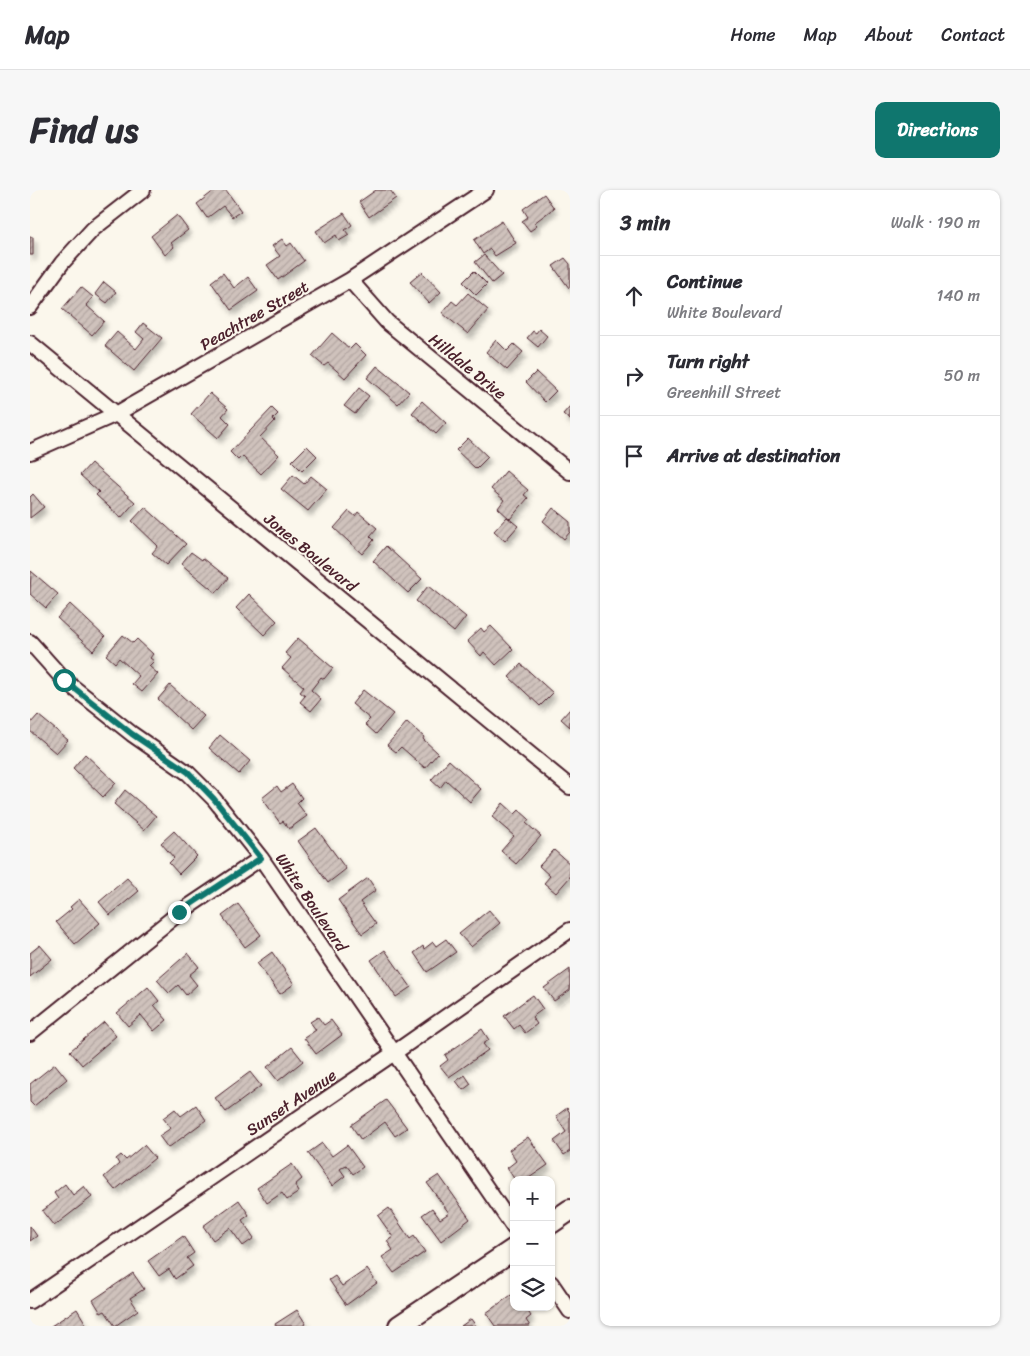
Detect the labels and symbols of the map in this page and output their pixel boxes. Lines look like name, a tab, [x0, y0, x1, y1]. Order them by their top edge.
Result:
street label: Peachtree Street	[194, 272, 314, 358]
street label: Hilldale Drive	[422, 326, 513, 407]
street label: Jones Boulevard	[256, 505, 365, 601]
route start	[53, 669, 76, 692]
street label: White Boulevard	[268, 847, 356, 959]
route end	[168, 901, 191, 924]
street label: Sunset Avenue	[240, 1061, 343, 1144]

